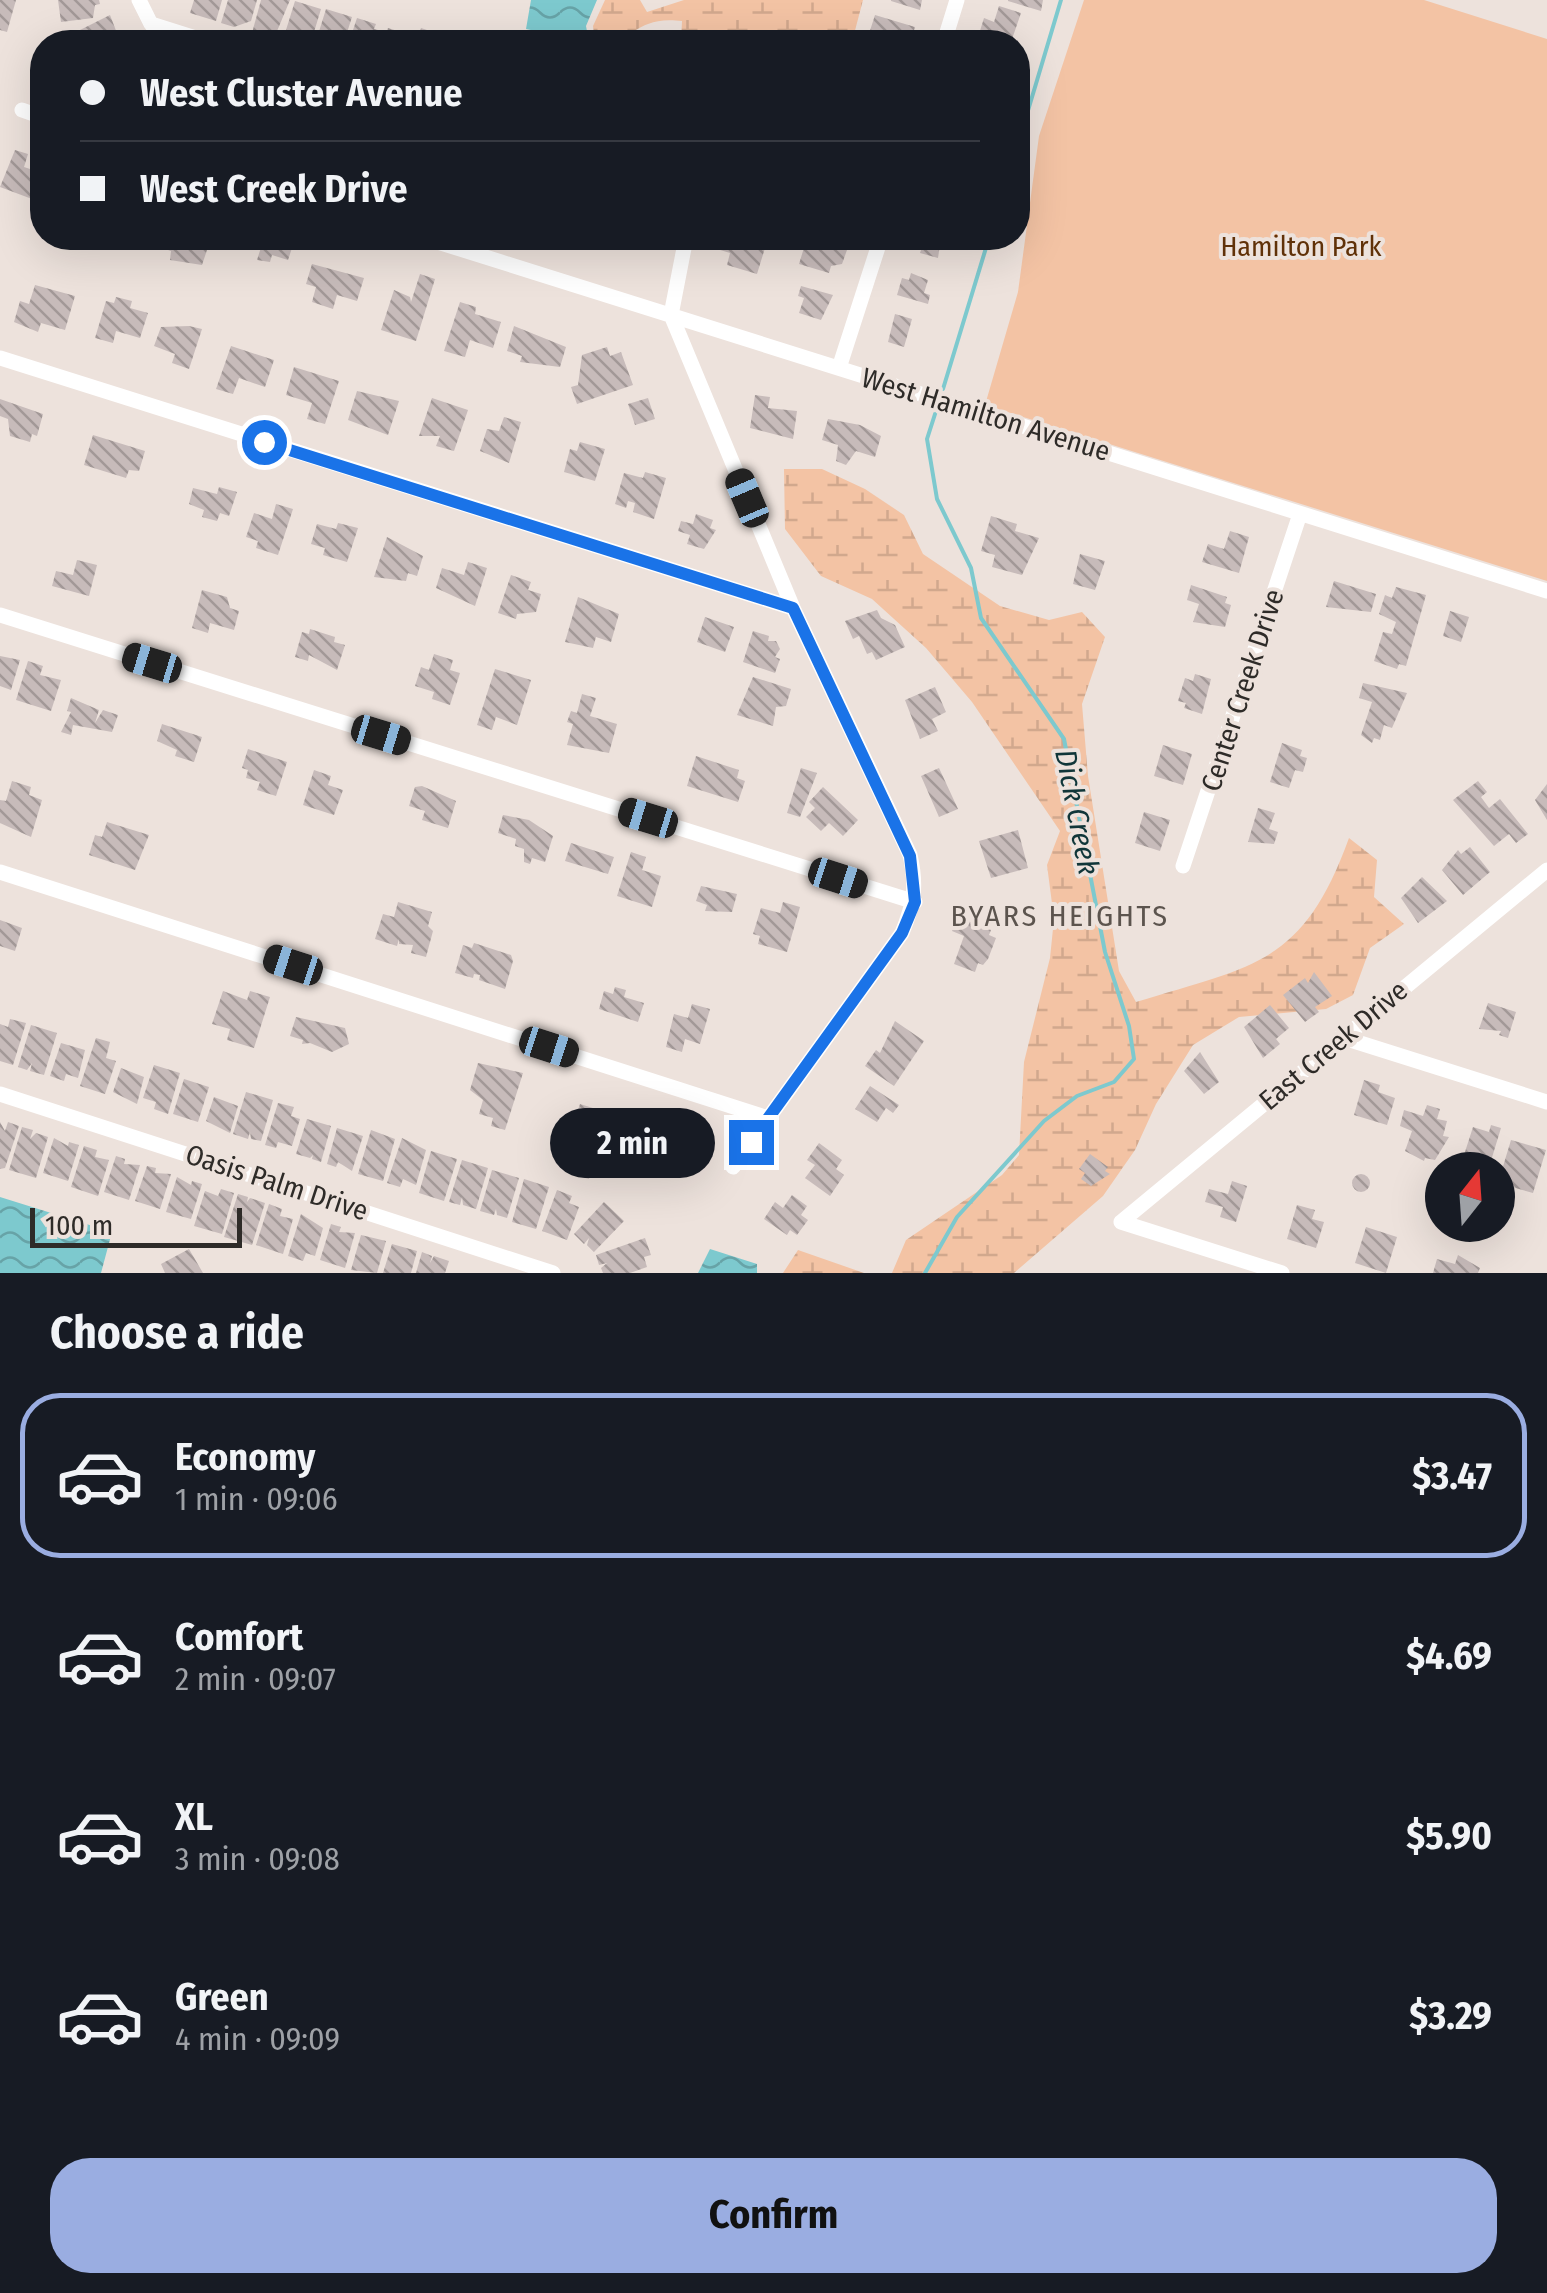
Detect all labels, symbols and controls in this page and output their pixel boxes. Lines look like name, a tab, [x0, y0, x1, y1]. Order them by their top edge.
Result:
text: West Cluster Avenue	[140, 70, 463, 116]
text: West Creek Drive	[140, 166, 407, 212]
park label: Hamilton Park	[1220, 230, 1383, 263]
street label: West Hamilton Avenue	[858, 361, 1114, 468]
route start	[242, 420, 287, 465]
car	[721, 465, 773, 531]
street label: Center Creek Drive	[1194, 585, 1291, 795]
car	[119, 640, 185, 686]
car	[348, 712, 414, 758]
water label: Dick Creek	[1047, 746, 1107, 878]
car	[615, 795, 681, 841]
car	[805, 854, 871, 902]
district label: BYARS HEIGHTS	[950, 898, 1170, 934]
car	[260, 941, 326, 989]
street label: East Creek Drive	[1252, 974, 1414, 1117]
car	[516, 1023, 582, 1071]
callout: 2 min	[551, 1107, 716, 1177]
route end	[729, 1120, 774, 1165]
text: 2 min	[597, 1124, 668, 1162]
street label: Oasis Palm Drive	[181, 1137, 372, 1227]
north arrow	[1425, 1152, 1515, 1242]
map controls	[1425, 1152, 1515, 1242]
scale bar	[30, 1203, 242, 1248]
text: 100 m	[45, 1209, 113, 1242]
text: Choose a ride	[50, 1306, 304, 1360]
icon: car	[55, 1431, 145, 1521]
text: Economy	[175, 1434, 315, 1480]
text: $3.47	[1412, 1453, 1492, 1499]
text: 1 min · 09:06	[175, 1480, 338, 1518]
icon: car	[55, 1611, 145, 1701]
text: Comfort	[175, 1614, 303, 1660]
text: $4.69	[1406, 1633, 1492, 1679]
text: 2 min · 09:07	[175, 1660, 336, 1698]
icon: car	[55, 1791, 145, 1881]
text: XL	[175, 1794, 213, 1840]
text: $5.90	[1406, 1813, 1492, 1859]
text: 3 min · 09:08	[175, 1840, 340, 1878]
icon: car	[55, 1971, 145, 2061]
text: Green	[175, 1974, 269, 2020]
text: $3.29	[1409, 1993, 1492, 2039]
text: 4 min · 09:09	[175, 2020, 340, 2058]
button: Confirm	[50, 2158, 1497, 2273]

